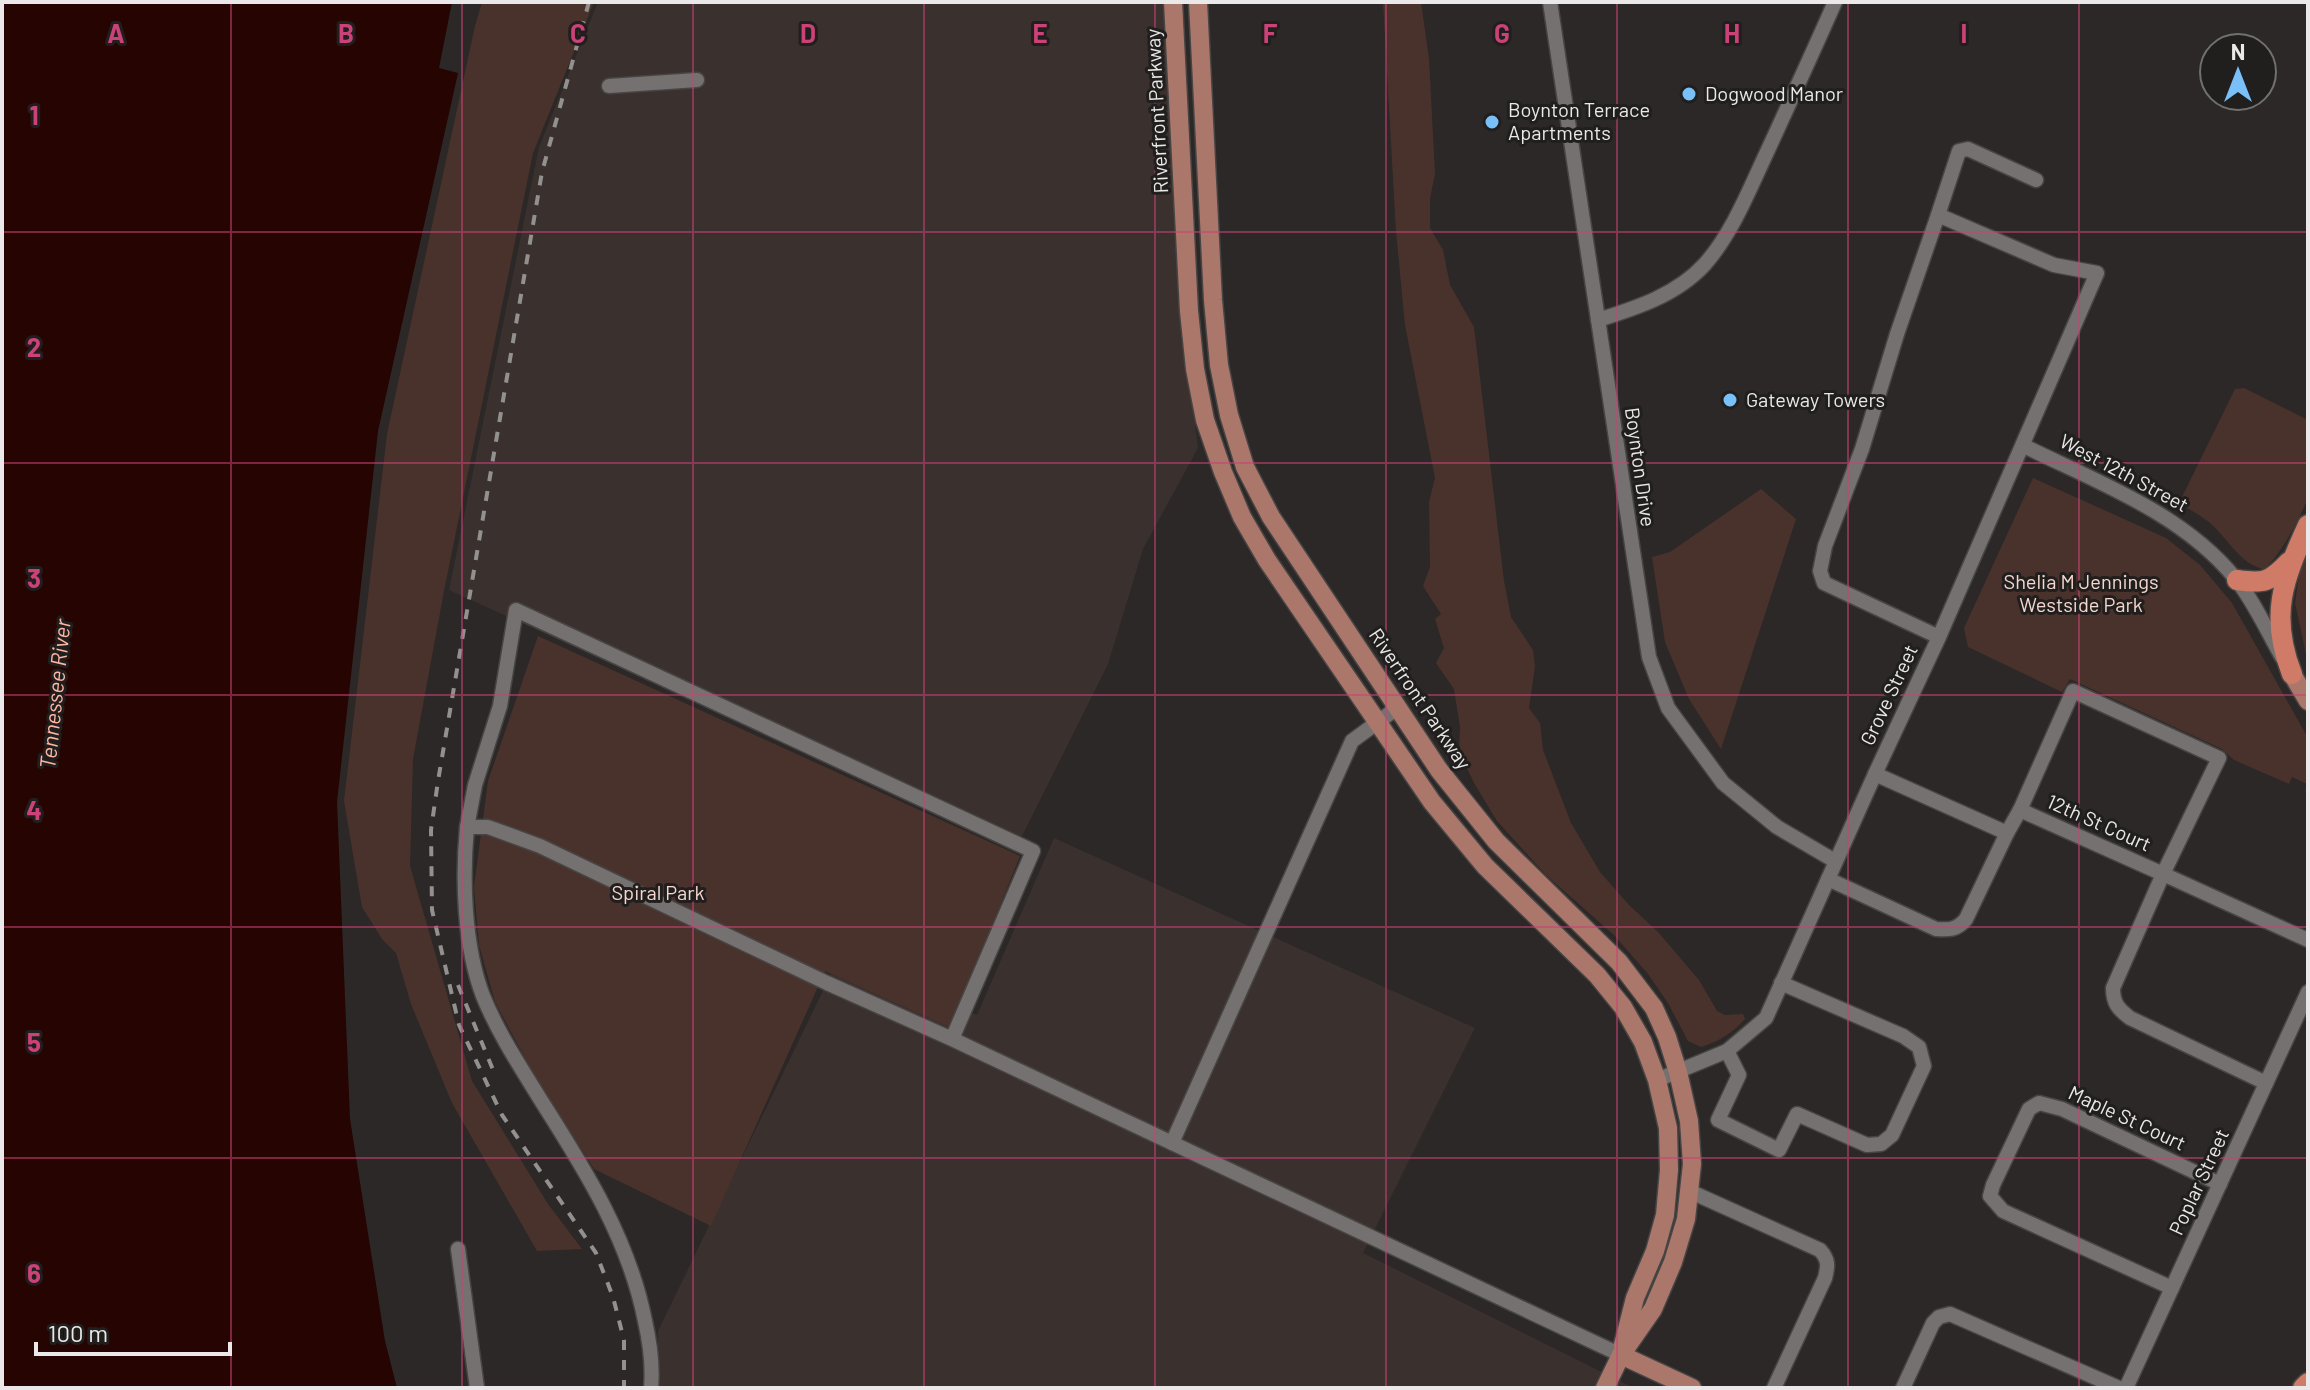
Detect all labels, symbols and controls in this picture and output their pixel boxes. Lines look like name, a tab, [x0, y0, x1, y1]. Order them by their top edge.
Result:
text: A	[107, 17, 125, 48]
text: B	[338, 17, 354, 48]
text: C	[570, 17, 586, 48]
text: D	[800, 17, 816, 48]
text: E	[1032, 17, 1048, 48]
text: F	[1263, 17, 1278, 48]
text: G	[1494, 17, 1510, 48]
text: H	[1724, 17, 1740, 48]
text: I	[1961, 17, 1967, 48]
street label: Riverfront Parkway	[1140, 28, 1172, 194]
north arrow	[2198, 32, 2278, 112]
text: N	[2231, 38, 2245, 64]
place label: Dogwood Manor	[1705, 81, 1843, 105]
marker: Dogwood Manor	[1680, 85, 1698, 103]
place label: Boynton Terrace Apartments	[1508, 97, 1650, 144]
text: 1	[29, 99, 39, 130]
marker: Boynton Terrace Apartments	[1483, 113, 1501, 131]
text: 2	[27, 331, 41, 362]
place label: Gateway Towers	[1746, 387, 1885, 411]
marker: Gateway Towers	[1721, 391, 1739, 409]
street label: Boynton Drive	[1621, 406, 1661, 528]
street label: West 12th Street	[2056, 428, 2193, 516]
text: 3	[27, 562, 41, 593]
park label: Shelia M Jennings Westside Park	[2003, 569, 2159, 616]
water label: Tennessee River	[33, 616, 75, 770]
street label: Riverfront Parkway	[1365, 623, 1477, 773]
street label: Grove Street	[1854, 640, 1922, 749]
street label: 12th St Court	[2044, 788, 2155, 856]
text: 4	[26, 794, 42, 825]
park label: Spiral Park	[611, 880, 705, 904]
text: 5	[27, 1026, 41, 1057]
street label: Maple St Court	[2065, 1080, 2190, 1155]
street label: Poplar Street	[2163, 1125, 2233, 1238]
text: 6	[27, 1257, 41, 1288]
scale bar	[36, 1306, 230, 1356]
text: 100 m	[48, 1318, 108, 1347]

